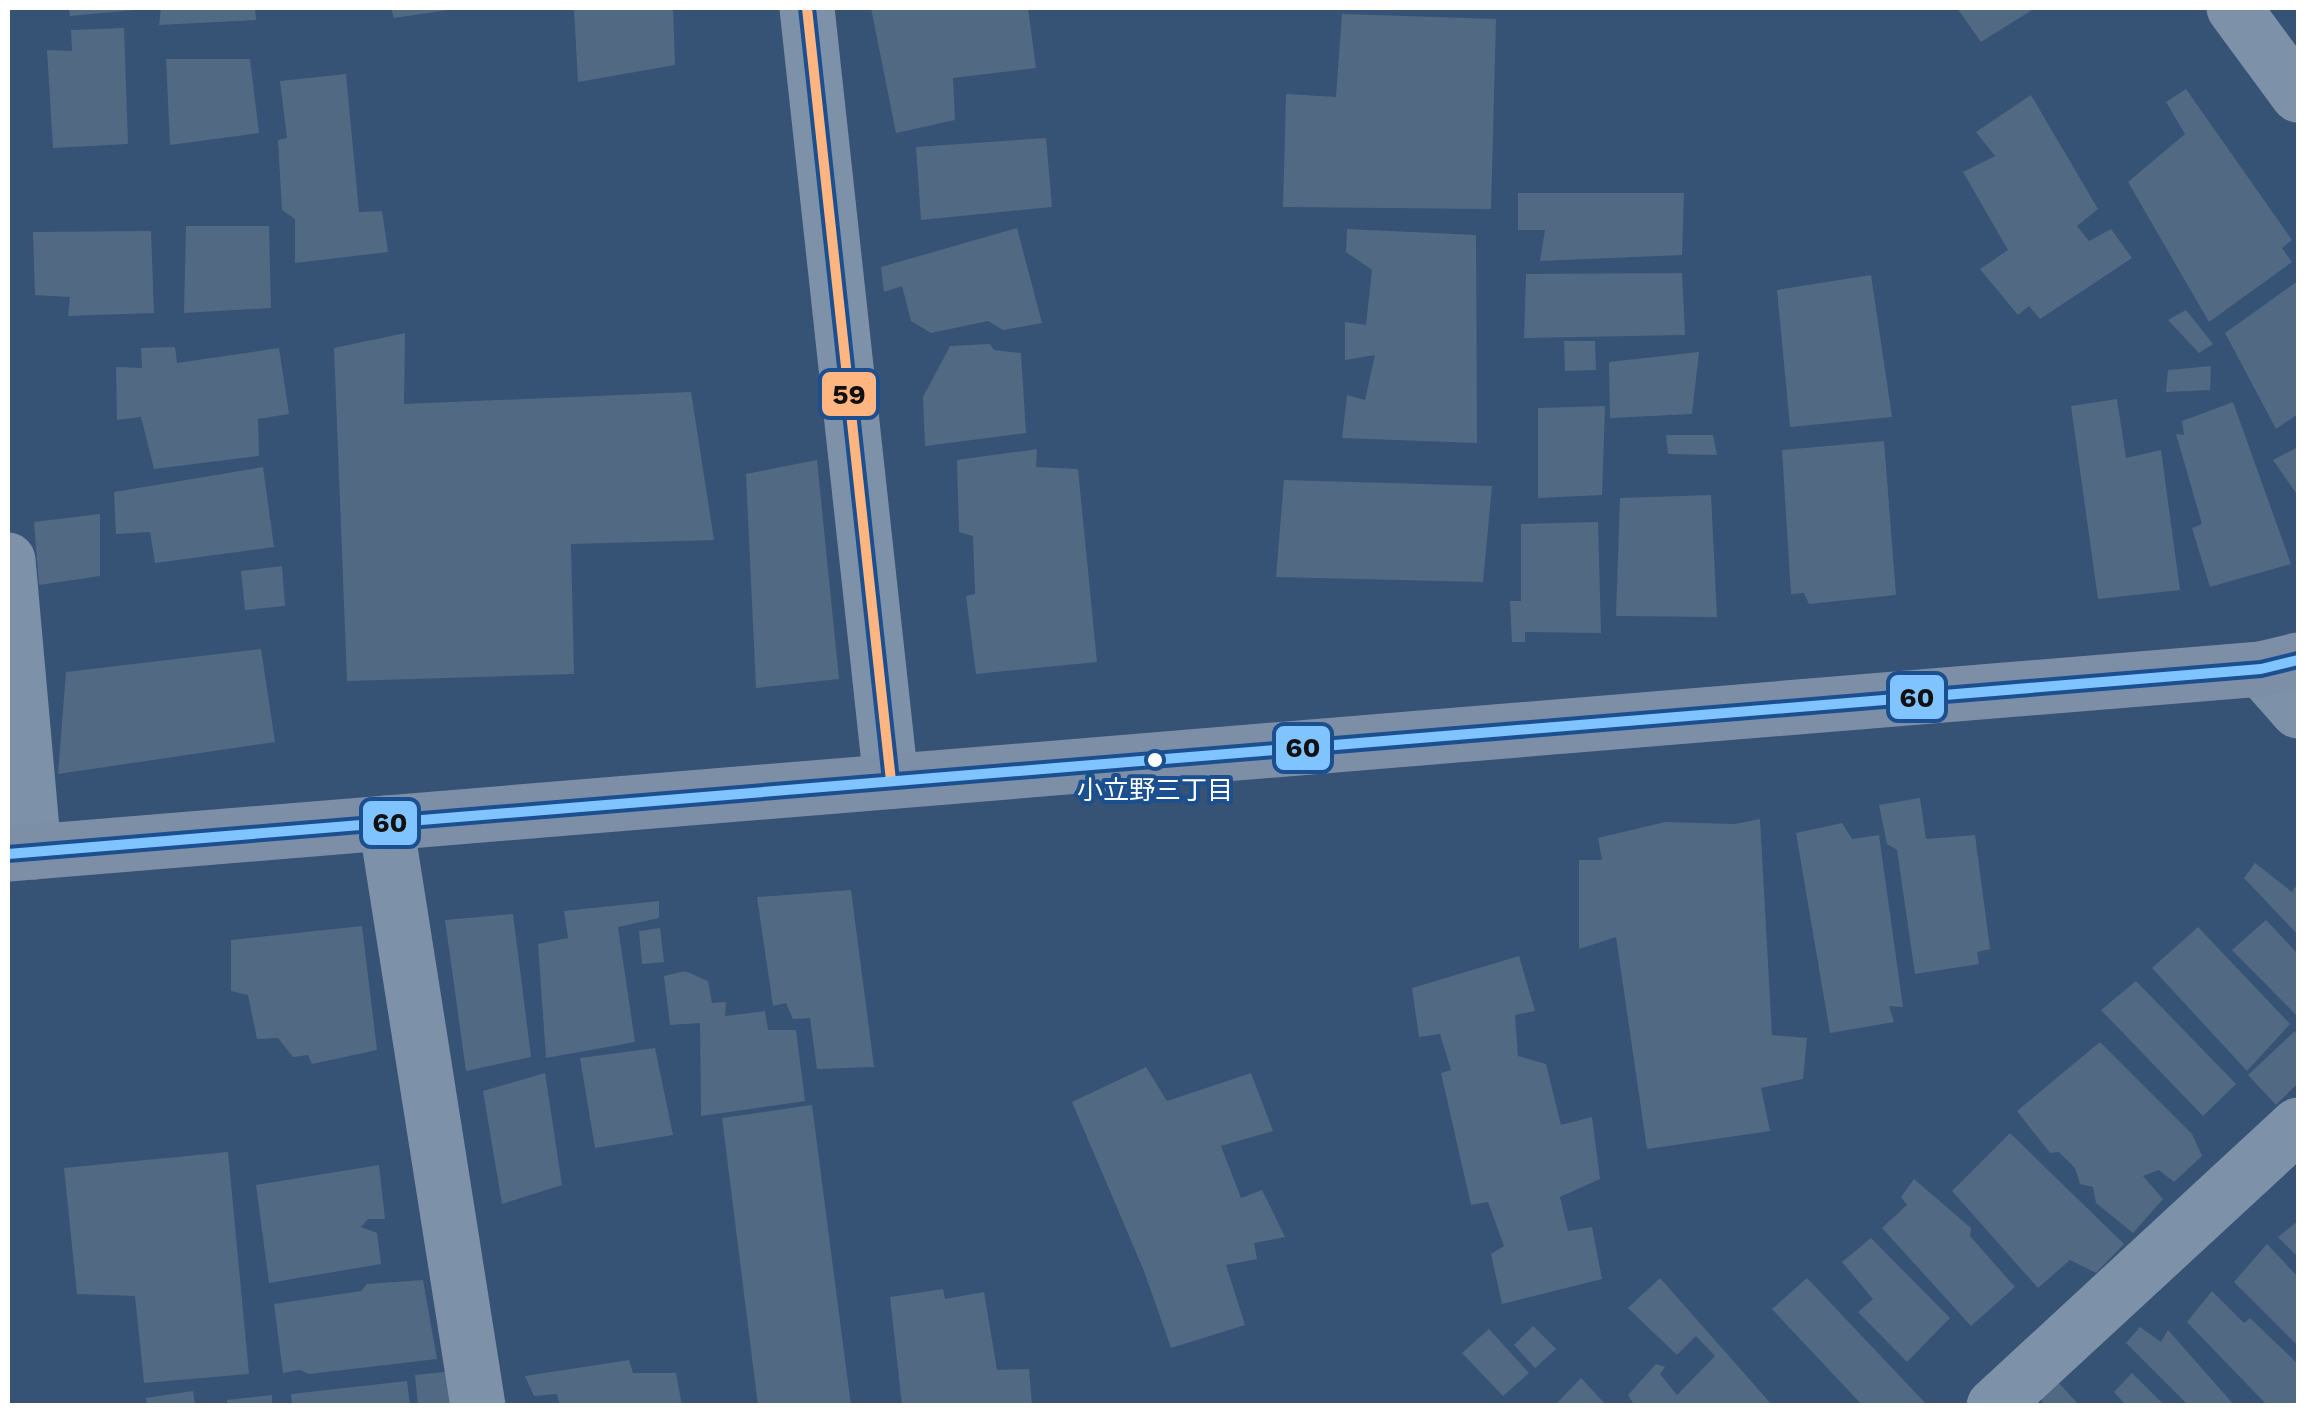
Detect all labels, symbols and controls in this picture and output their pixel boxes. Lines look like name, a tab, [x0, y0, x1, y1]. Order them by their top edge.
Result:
line badge: 59	[820, 370, 878, 418]
text: 59	[832, 378, 866, 411]
line badge: 60	[1888, 673, 1946, 721]
text: 60	[1899, 681, 1935, 714]
line badge: 60	[1274, 724, 1332, 772]
text: 60	[1285, 731, 1321, 764]
marker: 小立野三丁目	[1145, 750, 1165, 770]
place label: 小立野三丁目	[1077, 775, 1233, 805]
line badge: 60	[361, 799, 419, 847]
text: 60	[372, 806, 408, 839]

